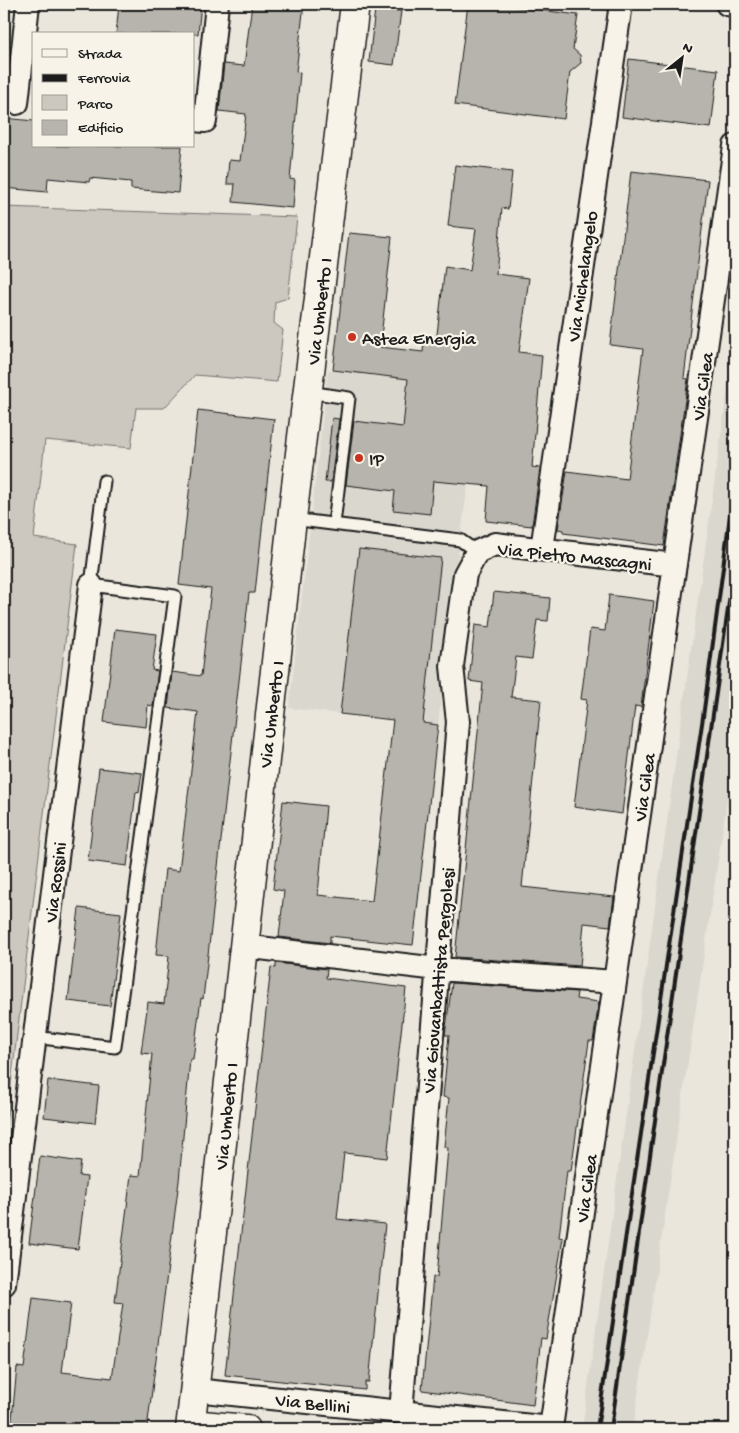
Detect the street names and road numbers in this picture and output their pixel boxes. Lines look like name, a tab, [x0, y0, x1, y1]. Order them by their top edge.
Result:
street label: Via Michelangelo	[564, 209, 605, 344]
street label: Via Umberto I	[303, 257, 339, 367]
street label: Via Cilea	[688, 349, 721, 423]
street label: Via Pietro Mascagni	[496, 539, 653, 578]
street label: Via Umberto I	[255, 660, 291, 770]
street label: Via Cilea	[630, 750, 663, 824]
street label: Via Rossini	[41, 841, 74, 925]
street label: Via Giovanbattista Pergolesi	[419, 867, 462, 1095]
street label: Via Umberto I	[211, 1062, 246, 1172]
street label: Via Cilea	[572, 1151, 605, 1225]
street label: Via Bellini	[273, 1390, 351, 1421]

